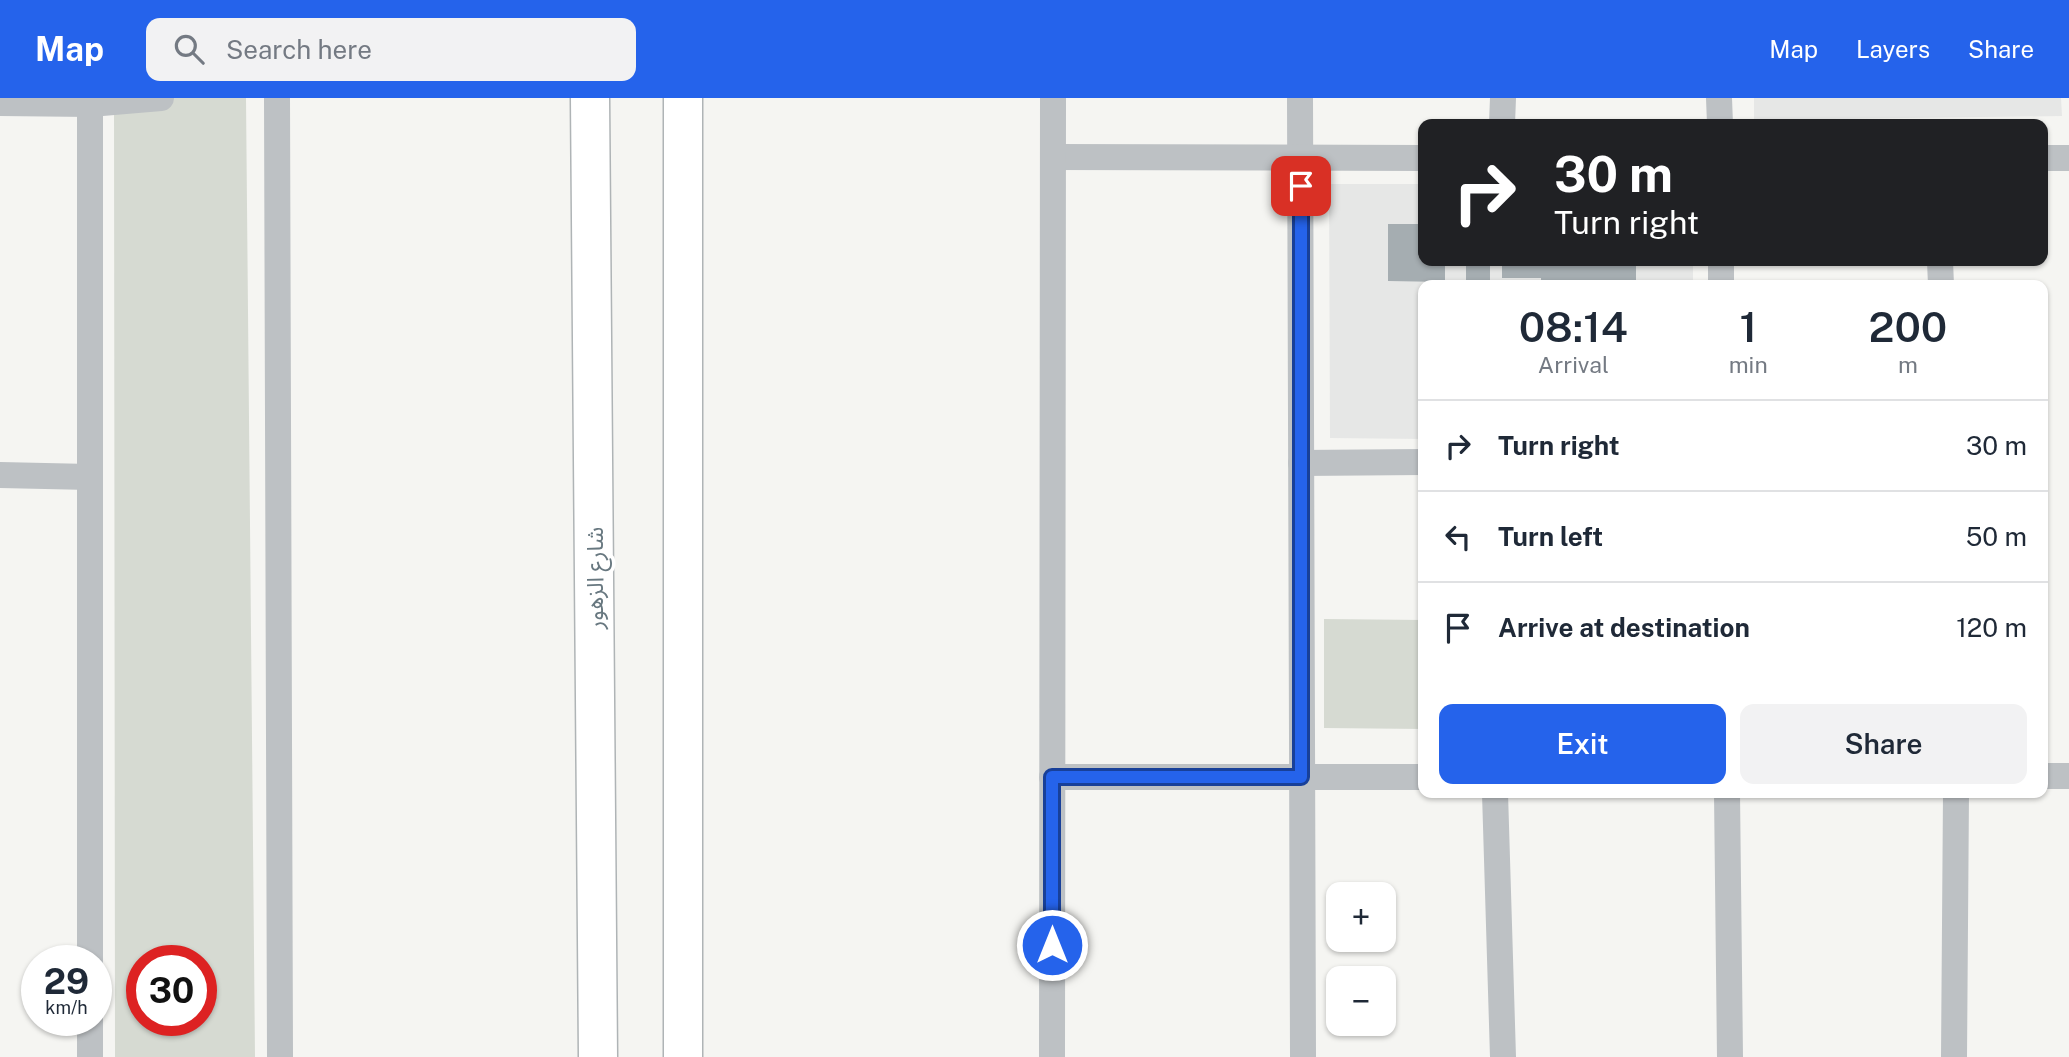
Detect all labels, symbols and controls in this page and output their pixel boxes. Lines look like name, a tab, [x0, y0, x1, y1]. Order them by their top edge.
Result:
search box	[146, 18, 636, 81]
text: Map	[35, 30, 104, 68]
icon: search	[170, 30, 208, 68]
text: Search here	[226, 34, 372, 65]
text: Map	[1769, 35, 1818, 63]
text: Layers	[1856, 35, 1930, 63]
text: Share	[1968, 35, 2034, 63]
text: 30 m	[1554, 145, 1673, 203]
icon: right	[1439, 147, 1530, 238]
pin	[1271, 156, 1331, 216]
icon: arrive	[1282, 167, 1320, 205]
text: Turn right	[1554, 204, 1699, 241]
text: 08:14	[1519, 302, 1628, 351]
text: 1	[1739, 302, 1757, 351]
text: 200	[1869, 302, 1947, 351]
text: Arrival	[1538, 351, 1609, 378]
text: min	[1729, 351, 1768, 378]
text: m	[1898, 351, 1918, 378]
icon: right	[1439, 427, 1477, 465]
text: Turn right	[1498, 430, 1620, 461]
text: 30 m	[1966, 430, 2027, 461]
icon: left	[1439, 518, 1477, 556]
text: Turn left	[1498, 521, 1603, 552]
text: 50 m	[1966, 521, 2027, 552]
street label: شارع الزهور	[581, 527, 612, 630]
icon: arrive	[1439, 609, 1477, 647]
text: Arrive at destination	[1498, 612, 1750, 643]
text: 120 m	[1956, 612, 2027, 643]
button: Exit	[1439, 704, 1726, 784]
button: Share	[1740, 704, 2027, 784]
map controls	[1326, 882, 1396, 1036]
button: +	[1326, 882, 1396, 952]
position arrow	[1015, 908, 1089, 982]
speed limit sign: 30	[126, 945, 217, 1036]
text: 29	[44, 961, 89, 1002]
button: −	[1326, 966, 1396, 1036]
text: km/h	[45, 997, 88, 1018]

